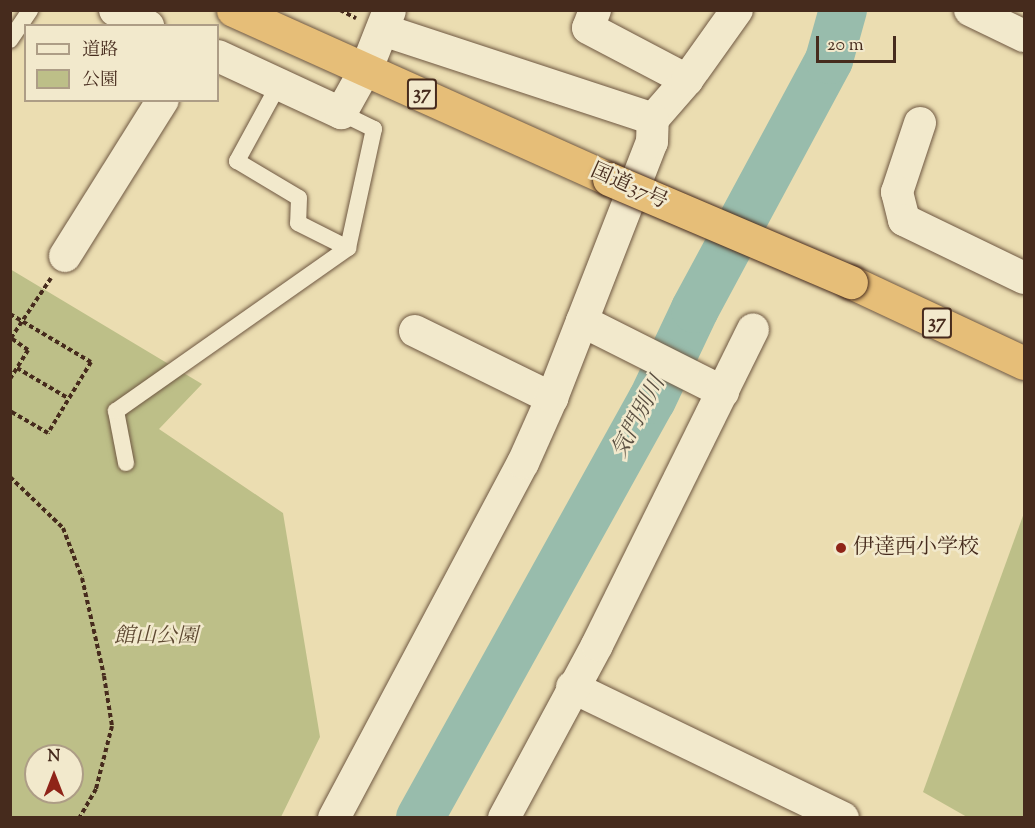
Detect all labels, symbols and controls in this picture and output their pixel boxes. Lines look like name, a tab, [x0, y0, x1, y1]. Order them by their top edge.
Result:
legend	[24, 24, 219, 102]
scale bar	[819, 24, 898, 62]
text: 20 m	[827, 33, 864, 59]
text: 道路	[82, 38, 118, 64]
text: 公園	[82, 68, 118, 94]
road number: 37	[406, 77, 438, 111]
street label: 国道37号	[586, 159, 672, 215]
road number: 37	[920, 306, 954, 340]
water label: 気門別川	[608, 373, 672, 463]
place label: 伊達西小学校	[853, 535, 979, 561]
marker: 伊達西小学校	[834, 541, 848, 555]
park label: 館山公園	[114, 624, 198, 650]
north arrow	[24, 744, 84, 804]
text: N	[48, 746, 60, 769]

